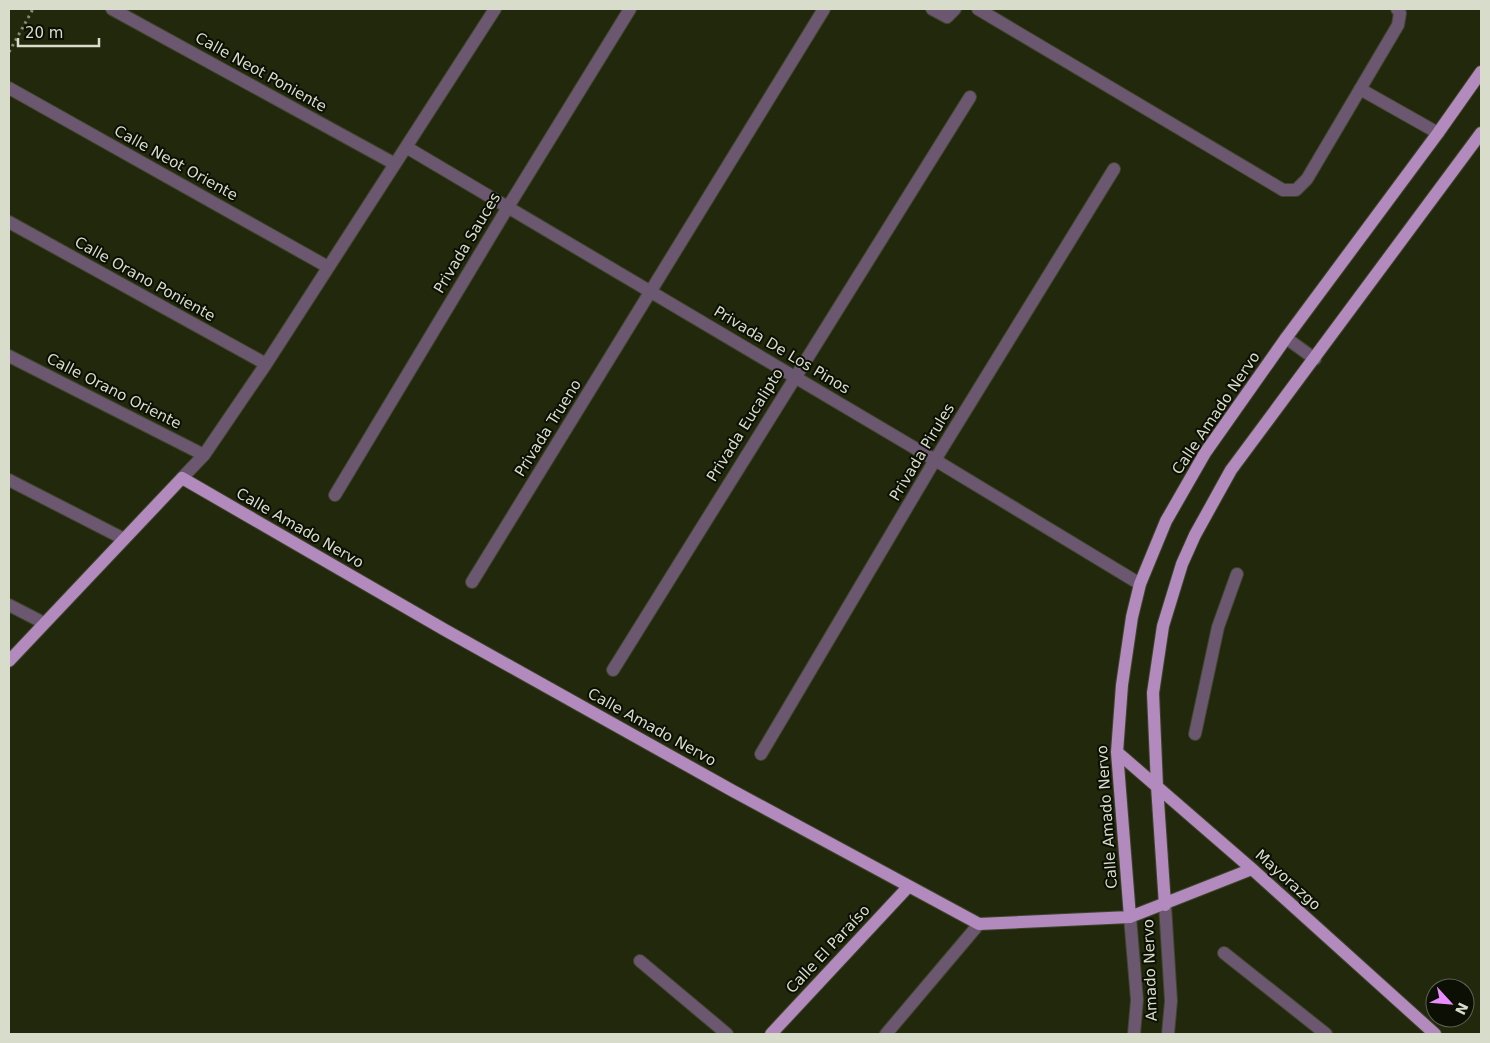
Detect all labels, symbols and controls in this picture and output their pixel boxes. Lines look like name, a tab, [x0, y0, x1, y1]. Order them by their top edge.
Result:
scale bar	[18, 15, 99, 47]
text: 20 m	[25, 24, 63, 42]
street label: Calle Neot Poniente	[192, 28, 330, 116]
street label: Calle Neot Oriente	[111, 122, 241, 204]
street label: Privada Sauces	[430, 189, 504, 297]
street label: Calle Orano Poniente	[72, 233, 218, 325]
street label: Privada De Los Pinos	[711, 302, 853, 398]
street label: Calle Amado Nervo	[1168, 348, 1264, 478]
street label: Calle Orano Oriente	[44, 349, 184, 433]
street label: Privada Eucalipto	[703, 365, 787, 485]
street label: Privada Trueno	[511, 376, 585, 480]
street label: Privada Pirules	[886, 400, 958, 504]
street label: Calle Amado Nervo	[233, 484, 367, 572]
street label: Calle Amado Nervo	[585, 684, 719, 770]
street label: Calle Amado Nervo	[1093, 744, 1121, 890]
street label: Mayorazgo	[1251, 846, 1325, 914]
street label: Calle El Paraíso	[782, 901, 874, 997]
street label: Amado Nervo	[1139, 919, 1161, 1021]
north arrow	[1425, 978, 1475, 1028]
text: N	[1452, 1000, 1471, 1017]

